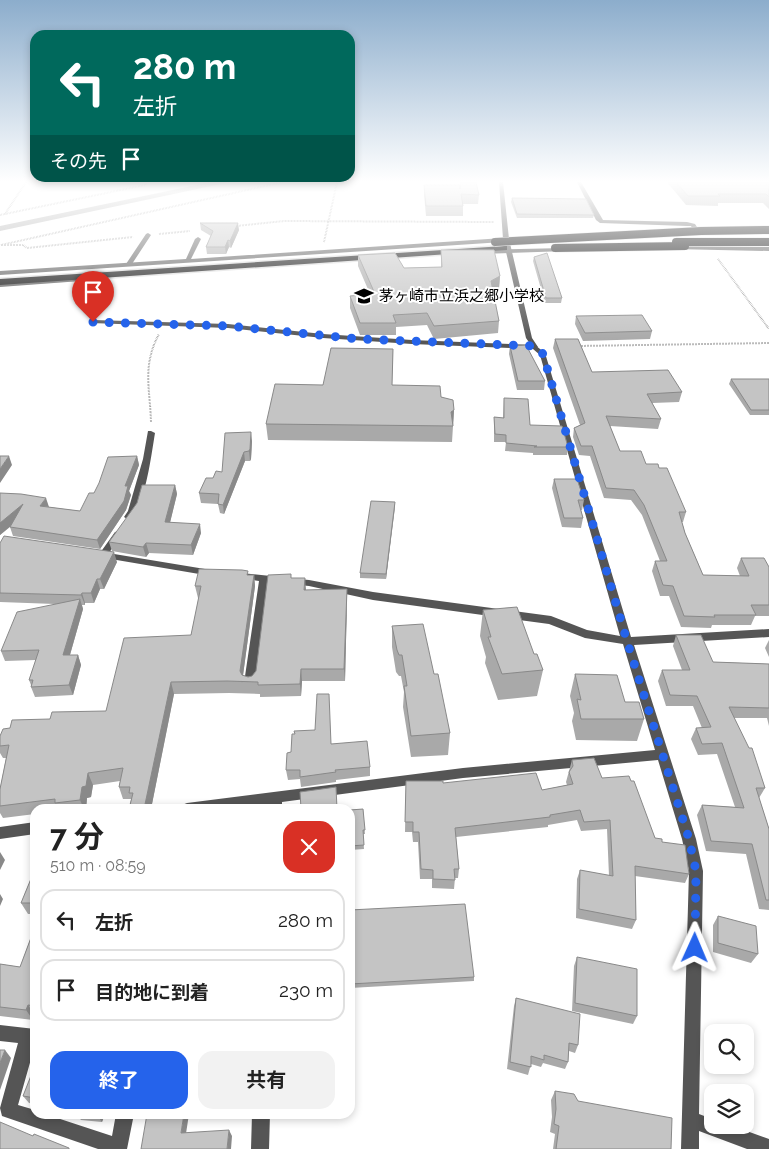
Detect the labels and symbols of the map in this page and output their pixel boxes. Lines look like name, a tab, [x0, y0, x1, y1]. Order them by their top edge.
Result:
pin	[72, 271, 114, 322]
school or university icon: 茅ヶ崎市立浜之郷小学校	[353, 285, 375, 307]
place label: 茅ヶ崎市立浜之郷小学校	[379, 287, 544, 305]
position arrow	[668, 921, 720, 973]

